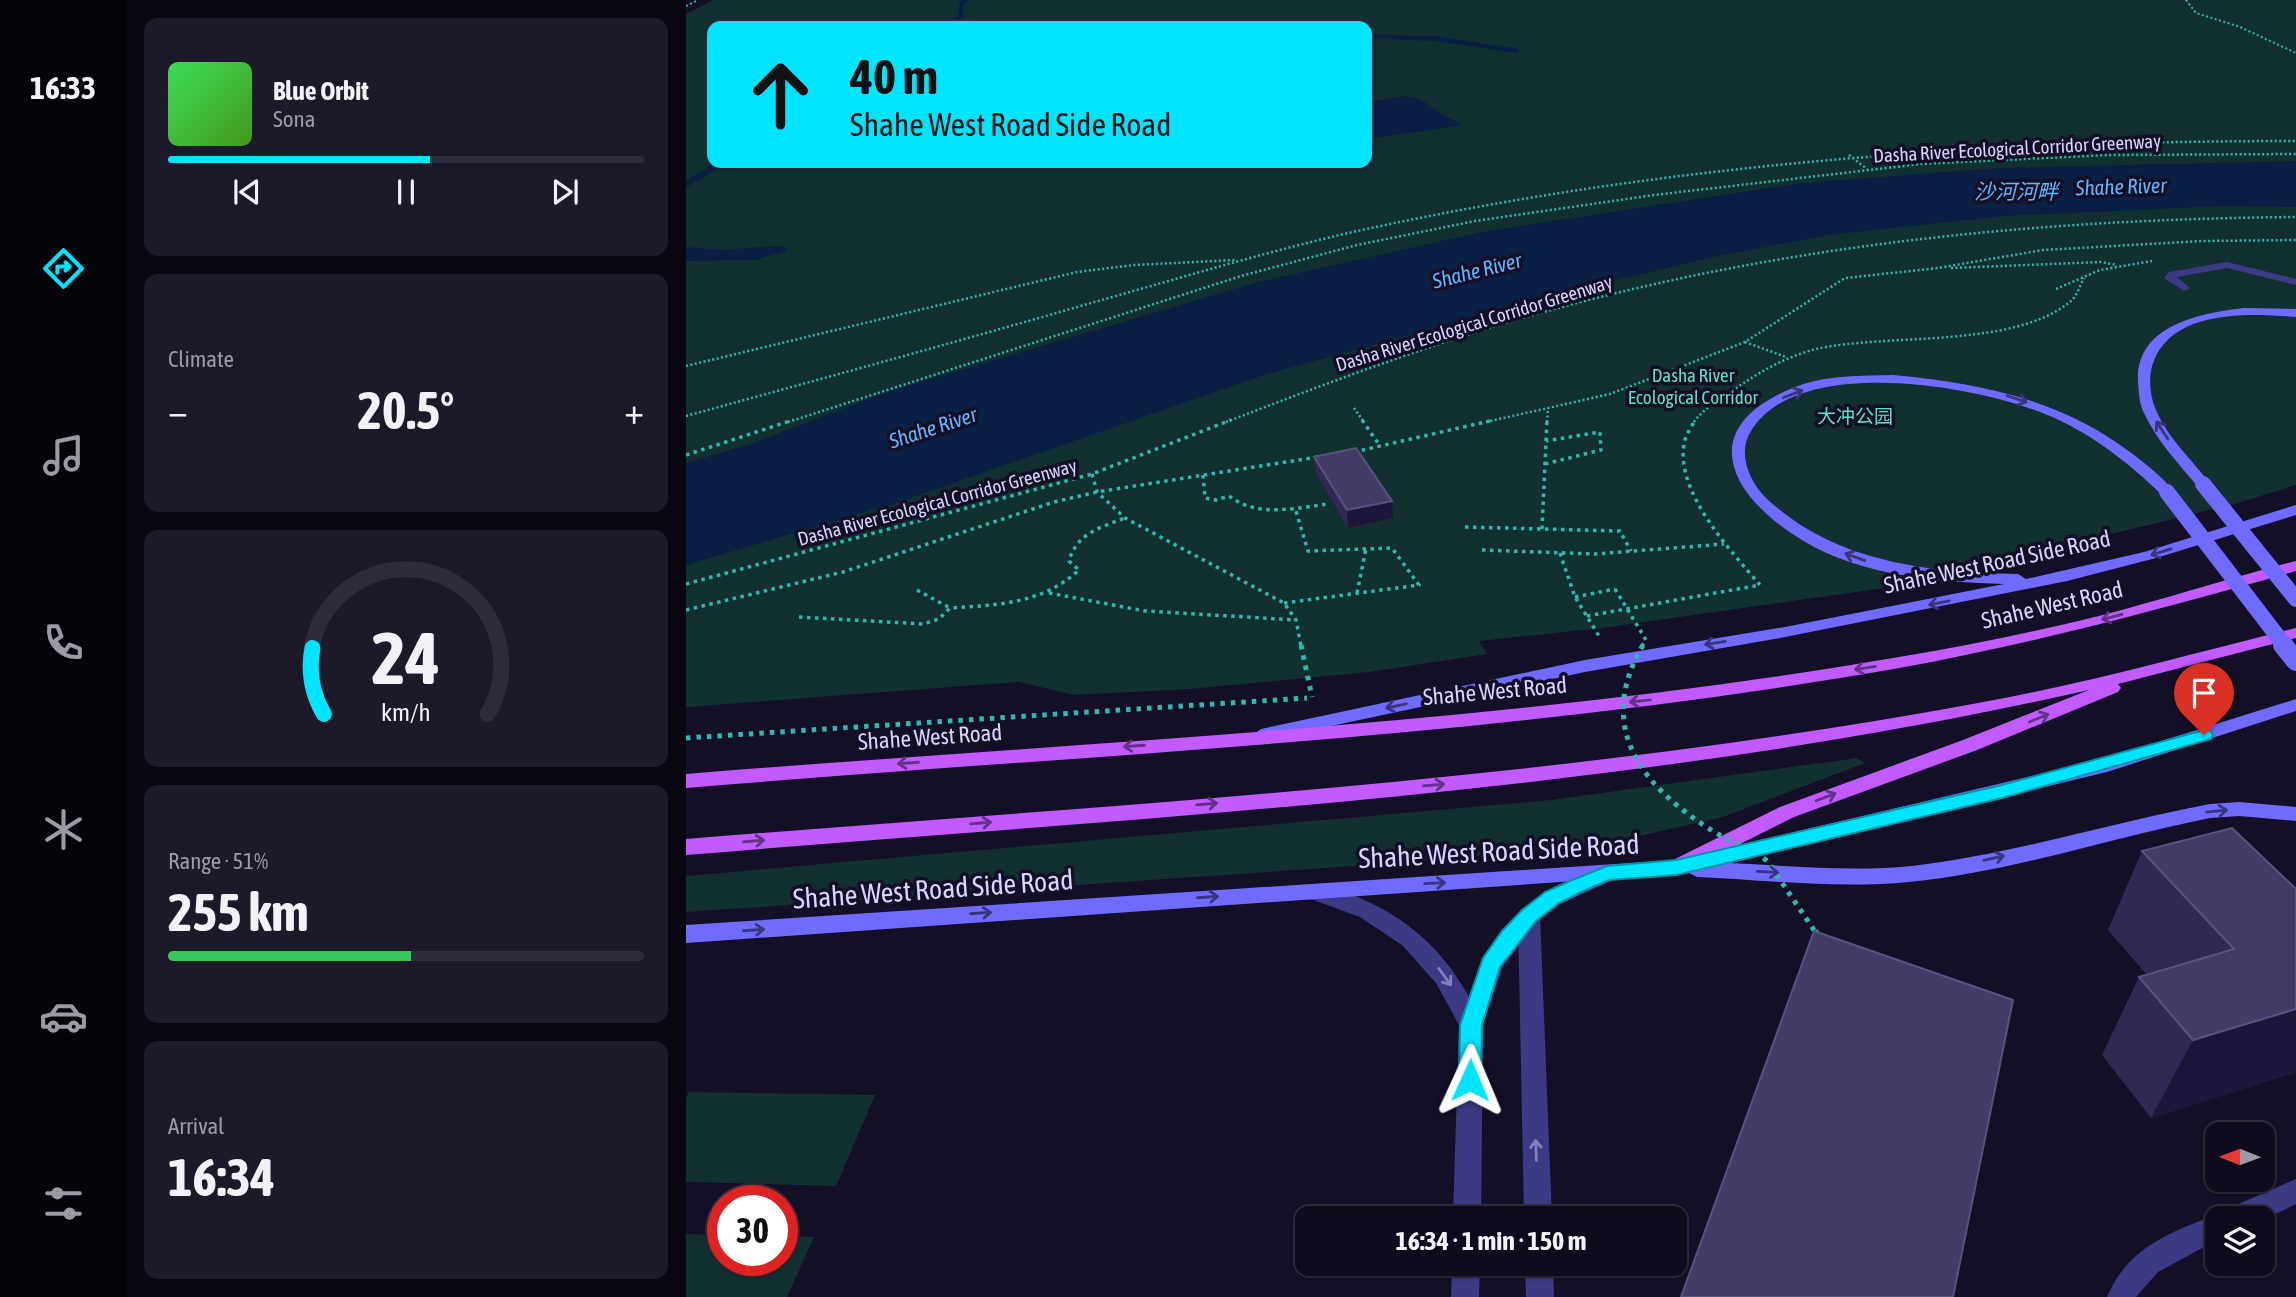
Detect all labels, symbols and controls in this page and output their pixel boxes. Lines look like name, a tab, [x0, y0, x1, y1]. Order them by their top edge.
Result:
text: 40 m	[850, 48, 938, 104]
icon: ahead	[735, 49, 826, 140]
text: 16:33	[30, 69, 96, 106]
text: Blue Orbit	[273, 76, 369, 106]
text: Sona	[273, 106, 315, 132]
text: Shahe West Road Side Road	[850, 106, 1171, 143]
street label: Dasha River Ecological Corridor Greenway	[1873, 129, 2162, 167]
water label: Shahe River	[2074, 172, 2168, 200]
icon: previous	[228, 173, 266, 211]
icon: pause	[387, 173, 425, 211]
icon: next	[546, 173, 584, 211]
water label: 沙河河畔	[1974, 179, 2061, 203]
icon: directions	[39, 244, 88, 293]
water label: Shahe River	[1429, 247, 1525, 293]
street label: Dasha River Ecological Corridor Greenway	[1333, 270, 1615, 376]
text: Climate	[168, 346, 234, 372]
park label: Dasha River Ecological Corridor	[1628, 364, 1759, 408]
text: 20.5°	[358, 380, 454, 440]
one-way arrow	[1782, 387, 1804, 399]
text: −	[168, 389, 188, 432]
text: +	[624, 389, 644, 432]
one-way arrow	[2005, 394, 2027, 406]
water label: Shahe River	[885, 401, 980, 453]
park label: 大冲公园	[1817, 405, 1893, 427]
one-way arrow	[2155, 421, 2169, 440]
icon: music	[39, 431, 88, 480]
street label: Dasha River Ecological Corridor Greenway	[795, 454, 1079, 550]
street label: Shahe West Road Side Road	[1881, 525, 2113, 599]
one-way arrow	[2150, 547, 2172, 560]
one-way arrow	[1844, 550, 1866, 562]
street label: Shahe West Road	[1979, 576, 2125, 634]
one-way arrow	[1928, 597, 1951, 610]
one-way arrow	[2101, 611, 2124, 624]
text: 24	[372, 617, 440, 700]
icon: phone	[39, 618, 88, 667]
one-way arrow	[1704, 637, 1727, 650]
one-way arrow	[1855, 662, 1877, 675]
pin	[2174, 663, 2234, 735]
street label: Shahe West Road	[1422, 672, 1568, 710]
icon: arrive	[2185, 674, 2223, 712]
one-way arrow	[1630, 694, 1652, 707]
text: km/h	[381, 698, 431, 726]
one-way arrow	[1385, 700, 1408, 714]
one-way arrow	[2028, 711, 2050, 724]
street label: Shahe West Road	[857, 719, 1003, 755]
one-way arrow	[1124, 740, 1146, 753]
one-way arrow	[897, 757, 919, 770]
one-way arrow	[1422, 778, 1445, 791]
one-way arrow	[1815, 790, 1836, 802]
one-way arrow	[1196, 797, 1218, 810]
one-way arrow	[2205, 804, 2227, 817]
icon: climate	[39, 805, 88, 854]
one-way arrow	[969, 816, 992, 829]
street label: Shahe West Road Side Road	[1358, 828, 1640, 874]
one-way arrow	[742, 834, 765, 847]
text: Range · 51%	[168, 848, 268, 874]
one-way arrow	[1982, 851, 2005, 865]
street label: Shahe West Road Side Road	[792, 863, 1074, 915]
one-way arrow	[1757, 866, 1780, 879]
one-way arrow	[1423, 876, 1446, 889]
text: 255 km	[168, 882, 309, 942]
one-way arrow	[1196, 890, 1219, 903]
one-way arrow	[969, 907, 992, 920]
one-way arrow	[742, 923, 765, 936]
one-way arrow	[1437, 967, 1452, 986]
icon: car	[39, 992, 88, 1041]
position arrow	[1433, 1043, 1507, 1117]
text: Arrival	[168, 1113, 224, 1139]
north arrow	[2205, 1122, 2275, 1192]
map controls	[2205, 1122, 2275, 1276]
one-way arrow	[1529, 1139, 1543, 1162]
text: 16:34	[168, 1147, 275, 1207]
icon: filters	[39, 1179, 88, 1228]
speed limit sign: 30	[707, 1185, 798, 1276]
button: layers	[2205, 1206, 2275, 1276]
text: 16:34 · 1 min · 150 m	[1396, 1226, 1586, 1256]

